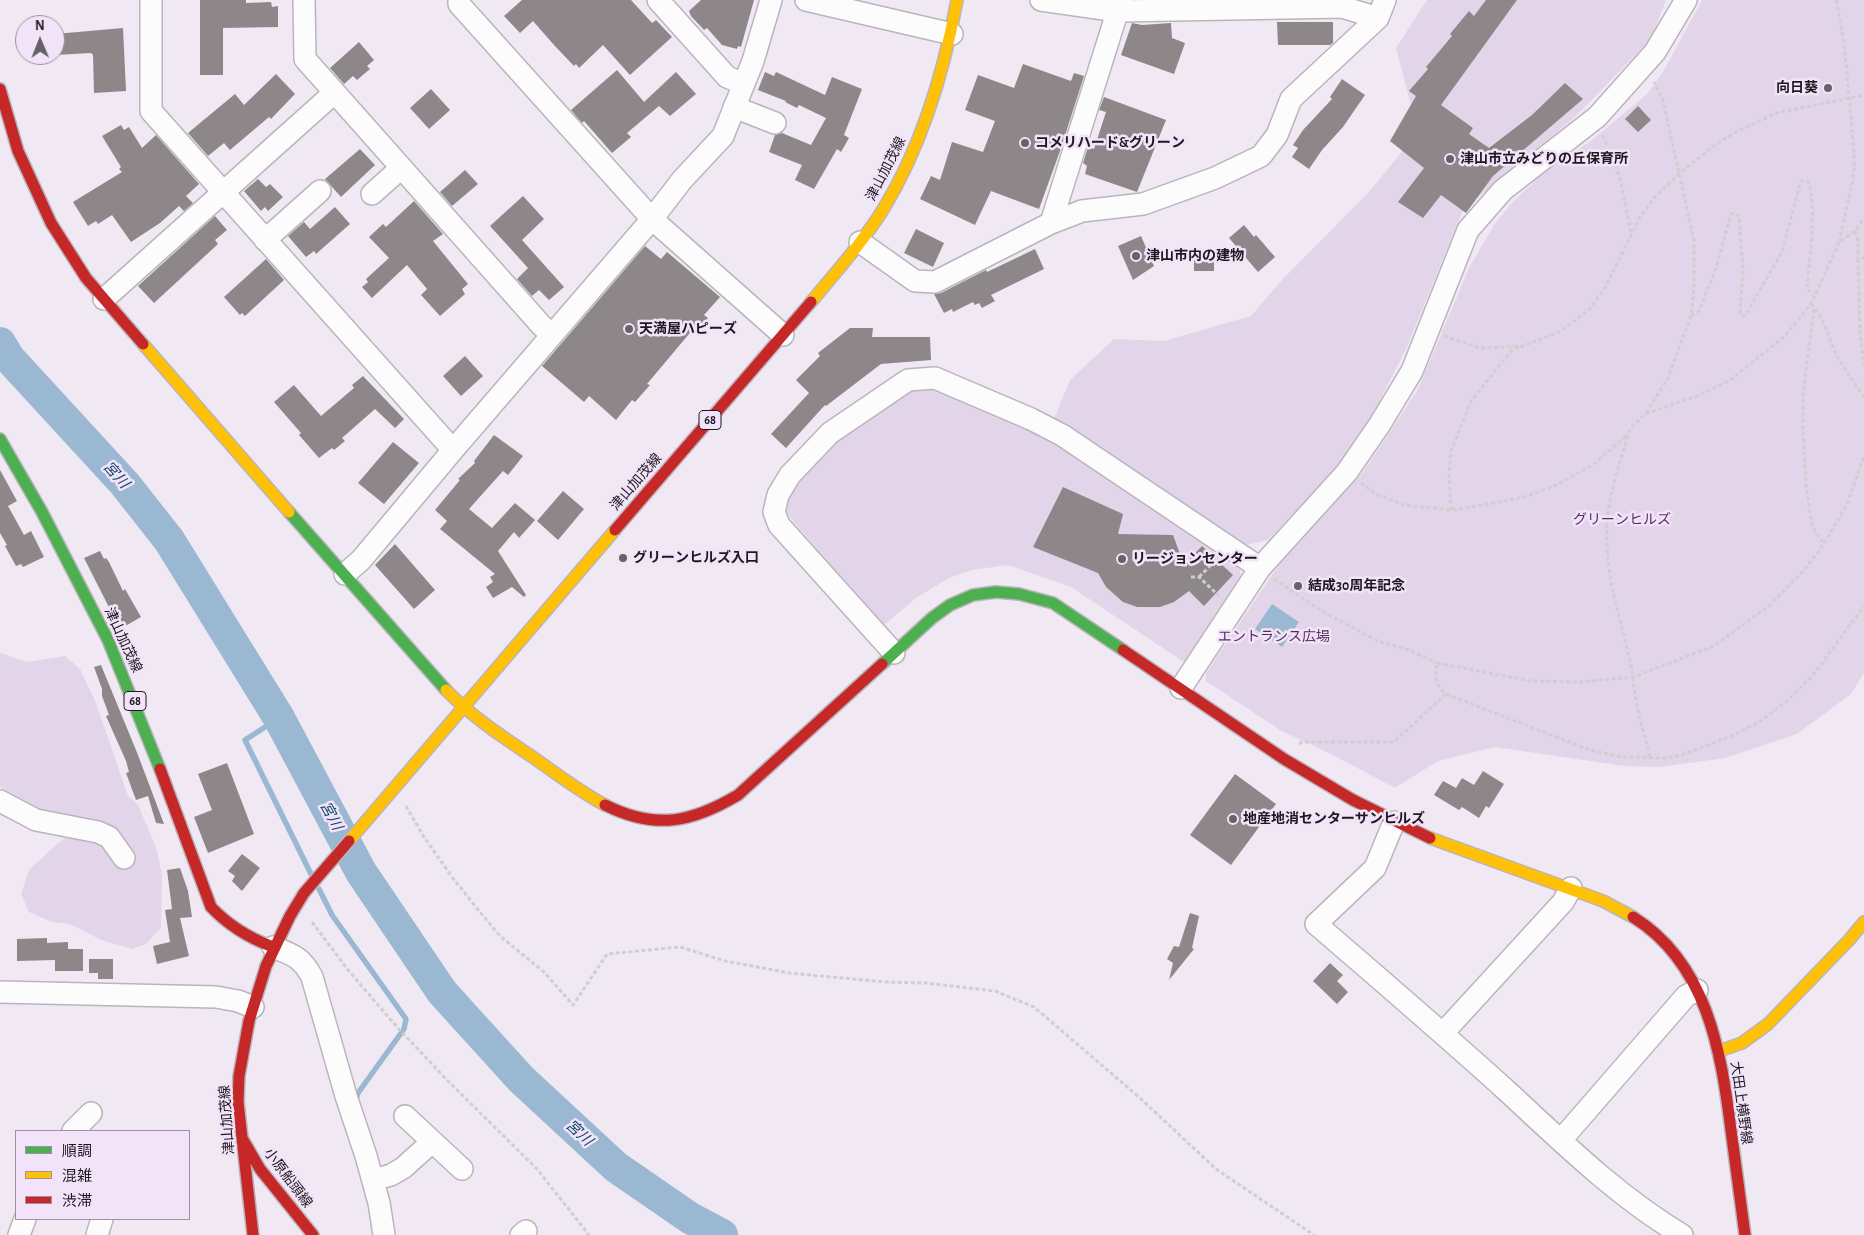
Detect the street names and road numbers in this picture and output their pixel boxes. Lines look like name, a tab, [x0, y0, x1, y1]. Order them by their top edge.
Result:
street label: 津山加茂線	[863, 134, 909, 204]
road number: 68	[699, 410, 721, 430]
street label: 津山加茂線	[607, 450, 665, 514]
street label: 津山加茂線	[101, 605, 145, 675]
road number: 68	[124, 691, 146, 710]
street label: 大田上横野線	[1727, 1060, 1755, 1146]
street label: 津山加茂線	[216, 1084, 238, 1156]
street label: 小原船頭線	[260, 1145, 316, 1211]

